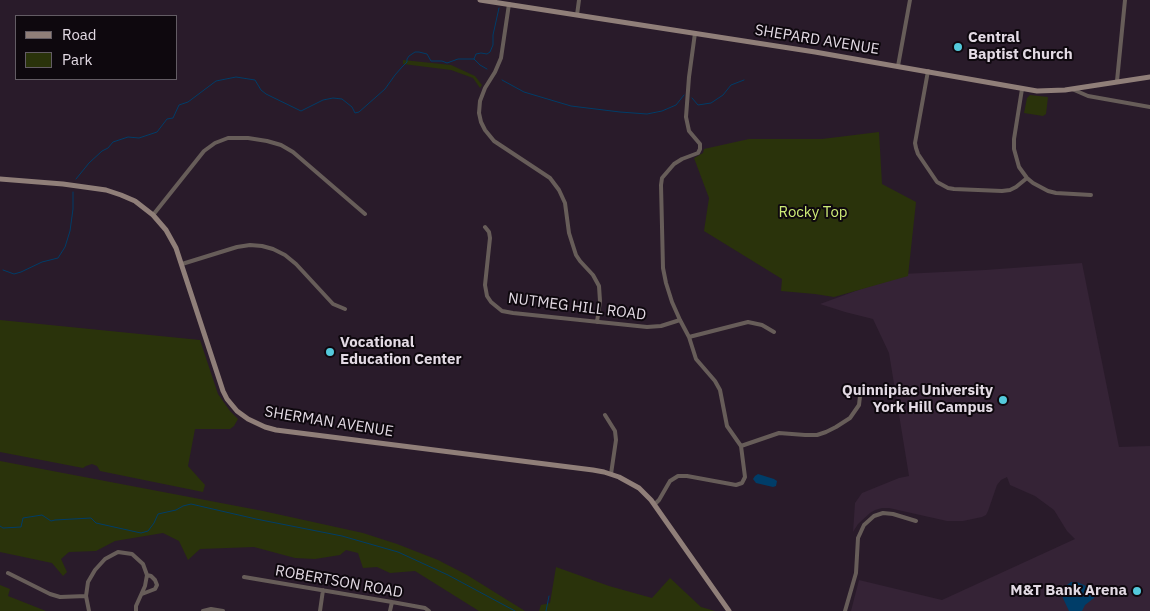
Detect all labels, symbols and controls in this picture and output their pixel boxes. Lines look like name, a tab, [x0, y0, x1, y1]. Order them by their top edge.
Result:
legend	[15, 15, 178, 80]
street label: SHEPARD AVENUE	[754, 21, 880, 59]
text: Road	[62, 25, 97, 44]
place label: Central Baptist Church	[968, 29, 1073, 64]
marker: Central Baptist Church	[952, 41, 964, 53]
text: Park	[62, 50, 92, 69]
park label: Rocky Top	[779, 204, 847, 222]
street label: NUTMEG HILL ROAD	[507, 290, 647, 324]
place label: Vocational Education Center	[340, 334, 461, 369]
marker: Vocational Education Center	[324, 346, 336, 358]
place label: Quinnipiac University York Hill Campus	[842, 382, 993, 417]
marker: Quinnipiac University York Hill Campus	[997, 394, 1009, 406]
street label: SHERMAN AVENUE	[263, 403, 395, 441]
street label: ROBERTSON ROAD	[274, 562, 404, 602]
place label: M&T Bank Arena	[1010, 582, 1127, 600]
marker: M&T Bank Arena	[1131, 585, 1143, 597]

